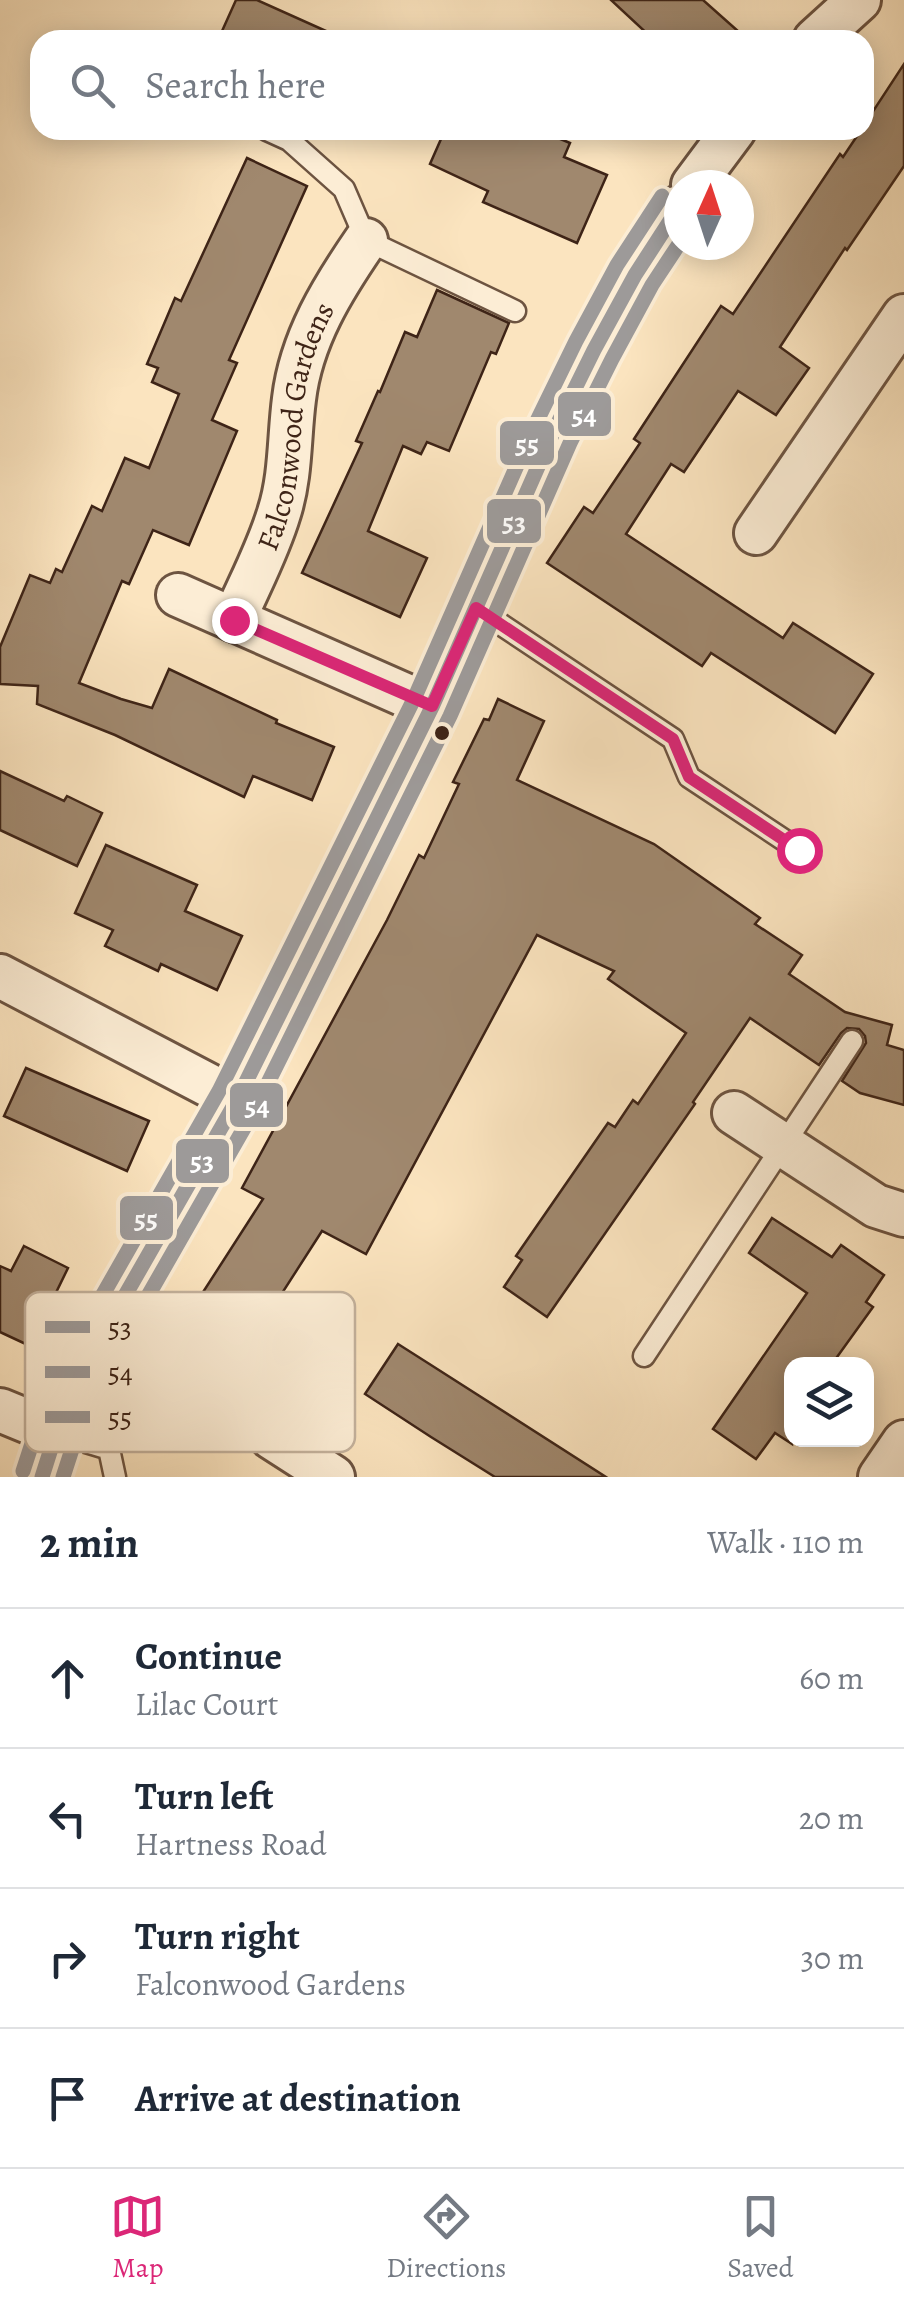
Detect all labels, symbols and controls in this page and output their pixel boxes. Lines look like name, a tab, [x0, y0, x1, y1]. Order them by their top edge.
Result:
search box	[30, 30, 874, 140]
icon: search	[65, 58, 120, 113]
text: Search here	[145, 59, 326, 111]
north arrow	[664, 170, 754, 260]
street label: Falconwood Gardens	[247, 295, 344, 556]
line badge: 54	[556, 390, 613, 438]
text: 54	[571, 396, 597, 434]
line badge: 55	[498, 419, 556, 467]
text: 55	[515, 425, 539, 463]
line badge: 53	[485, 497, 543, 545]
text: 53	[502, 503, 526, 541]
route end	[212, 598, 258, 644]
unlabelled marker	[432, 723, 452, 743]
route start	[777, 828, 823, 874]
line badge: 54	[228, 1081, 285, 1129]
text: 54	[244, 1087, 270, 1125]
line badge: 53	[174, 1137, 231, 1185]
text: 53	[190, 1142, 214, 1180]
line badge: 55	[118, 1194, 175, 1242]
text: 55	[134, 1200, 158, 1238]
legend	[25, 1292, 355, 1452]
text: 53	[108, 1309, 132, 1347]
text: 54	[108, 1354, 133, 1392]
map controls	[784, 1357, 874, 1447]
button: layers	[784, 1357, 874, 1447]
text: 55	[108, 1399, 132, 1437]
text: 2 min	[40, 1514, 139, 1571]
text: Walk · 110 m	[707, 1520, 864, 1564]
text: Continue	[135, 1630, 282, 1682]
icon: ahead	[40, 1651, 95, 1706]
text: 60 m	[799, 1656, 864, 1700]
text: Lilac Court	[135, 1682, 278, 1726]
text: Turn left	[135, 1770, 274, 1822]
icon: left	[40, 1791, 95, 1846]
text: 20 m	[799, 1796, 864, 1840]
text: Hartness Road	[135, 1822, 327, 1866]
text: Turn right	[135, 1910, 300, 1962]
icon: right	[40, 1931, 95, 1986]
text: 30 m	[801, 1936, 864, 1980]
text: Falconwood Gardens	[135, 1962, 406, 2006]
icon: arrive	[40, 2071, 95, 2126]
text: Arrive at destination	[135, 2072, 461, 2124]
tab: Map	[110, 2189, 165, 2287]
tab: Directions	[386, 2189, 506, 2287]
tab: Saved	[727, 2189, 794, 2287]

